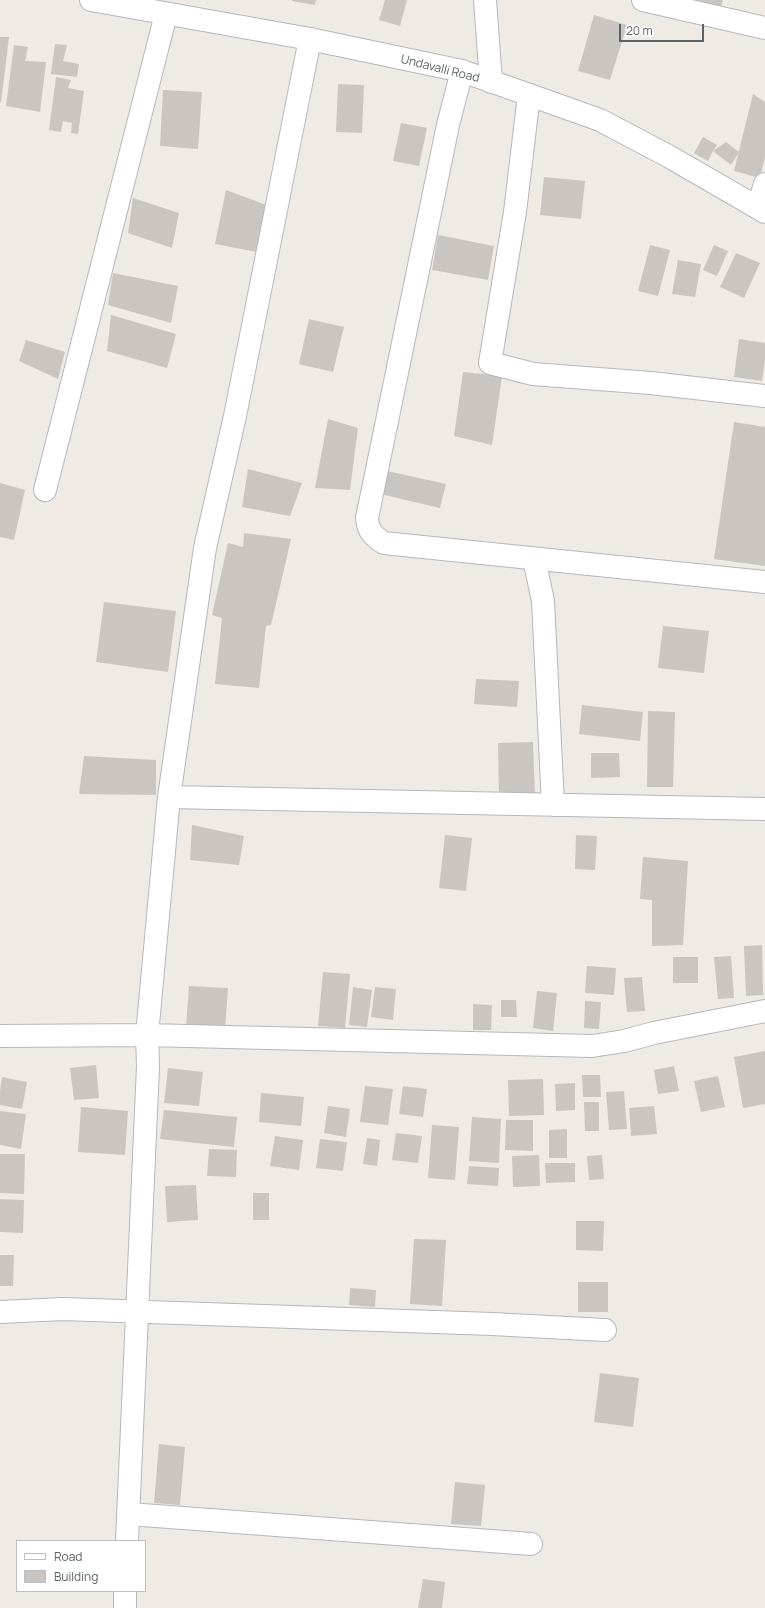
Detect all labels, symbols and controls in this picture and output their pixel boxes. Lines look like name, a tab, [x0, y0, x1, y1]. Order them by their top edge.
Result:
scale bar	[621, 16, 706, 42]
text: 20 m	[626, 22, 653, 39]
street label: Undavalli Road	[399, 52, 481, 86]
legend	[16, 1540, 146, 1592]
text: Road	[54, 1548, 82, 1565]
text: Building	[54, 1568, 98, 1585]

